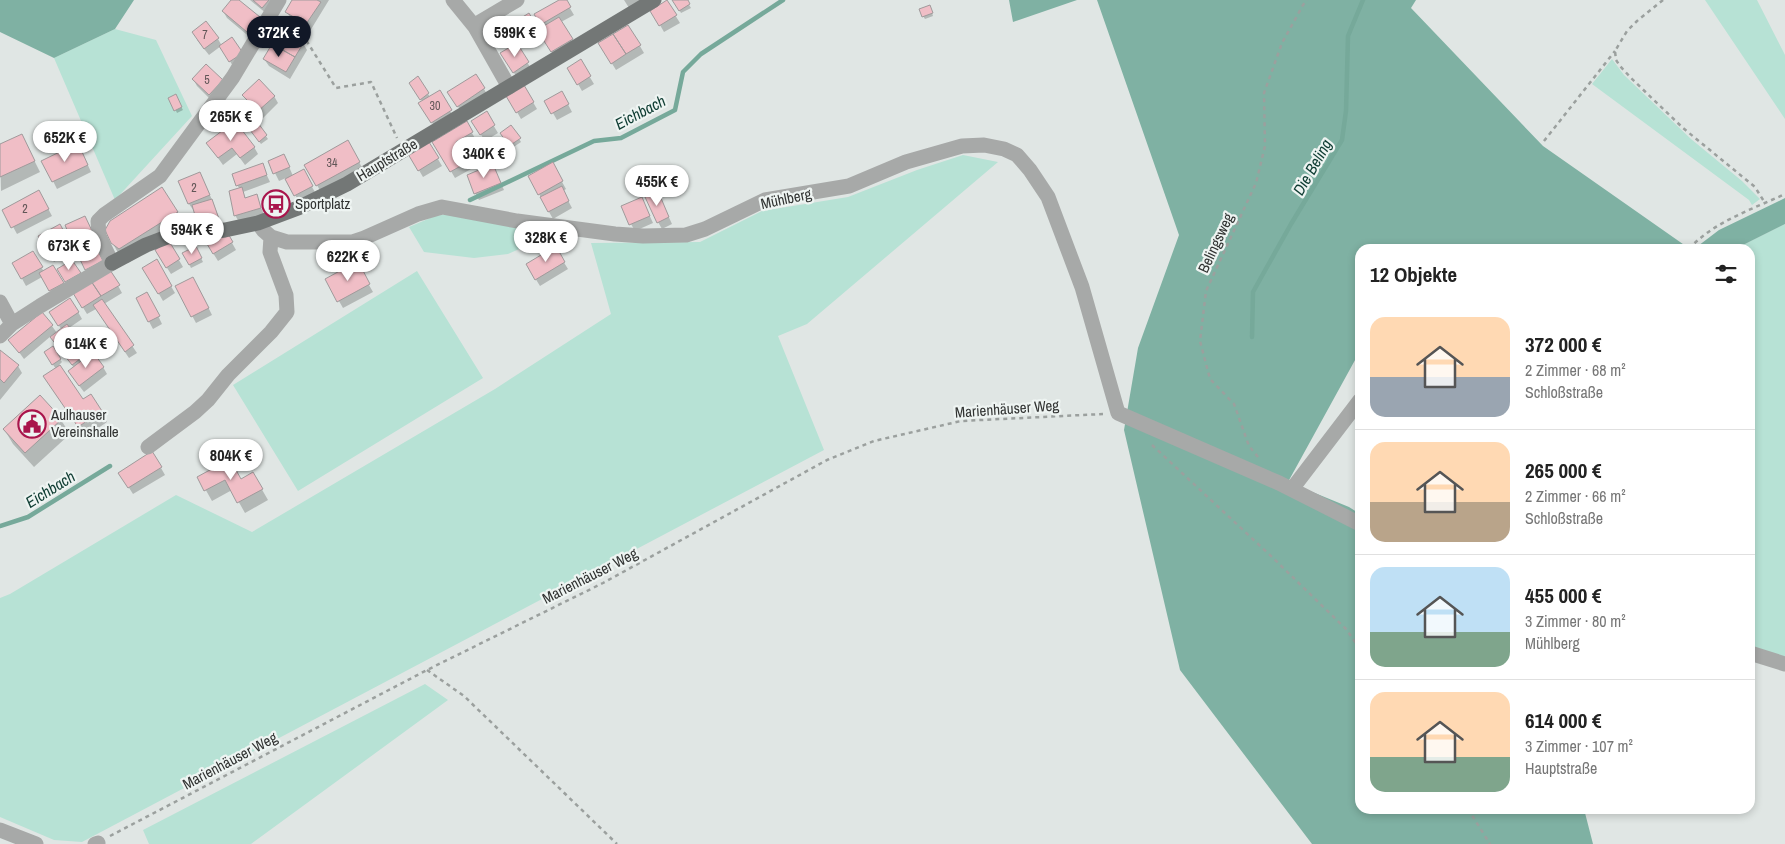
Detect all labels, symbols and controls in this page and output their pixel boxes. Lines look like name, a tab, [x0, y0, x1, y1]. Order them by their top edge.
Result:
pin: 372K €	[238, 15, 320, 58]
pin: 599K €	[474, 15, 556, 58]
text: 372K €	[258, 21, 300, 43]
text: 599K €	[494, 21, 536, 43]
house number: 7	[202, 27, 208, 43]
house number: 5	[204, 72, 210, 88]
water label: Eichbach	[611, 89, 669, 135]
house number: 30	[430, 98, 440, 114]
pin: 265K €	[190, 100, 272, 142]
text: 265K €	[210, 105, 252, 127]
pin: 652K €	[24, 120, 106, 163]
text: 652K €	[44, 126, 86, 148]
street label: Hauptstraße	[352, 133, 421, 186]
water label: Die Beling	[1287, 135, 1337, 199]
pin: 340K €	[443, 136, 525, 179]
text: 340K €	[463, 142, 505, 164]
house number: 34	[327, 155, 338, 171]
pin: 455K €	[616, 164, 698, 207]
text: 455K €	[636, 170, 678, 192]
house number: 2	[191, 180, 197, 196]
street label: Mühlberg	[759, 183, 813, 214]
bus stop icon: Sportplatz	[261, 189, 291, 219]
place label: Sportplatz	[295, 193, 350, 214]
house number: 2	[22, 201, 28, 217]
street label: Belingsweg	[1193, 209, 1239, 276]
pin: 594K €	[151, 212, 233, 255]
text: 594K €	[171, 218, 213, 240]
pin: 328K €	[505, 220, 587, 263]
text: 328K €	[525, 226, 567, 248]
pin: 673K €	[28, 228, 110, 271]
text: 673K €	[48, 234, 90, 256]
pin: 622K €	[307, 240, 389, 282]
text: 622K €	[327, 245, 369, 267]
text: 12 Objekte	[1370, 260, 1457, 289]
icon: filters	[1712, 260, 1740, 288]
pin: 614K €	[45, 326, 127, 369]
text: 372 000 €	[1525, 330, 1602, 359]
text: 614K €	[65, 332, 107, 354]
icon: home	[1410, 337, 1470, 397]
text: 2 Zimmer · 68 m²	[1525, 359, 1626, 381]
text: Schloßstraße	[1525, 381, 1603, 403]
street label: Marienhäuser Weg	[954, 394, 1060, 423]
place label: Aulhauser Vereinshalle	[50, 404, 119, 442]
public building icon: Aulhauser Vereinshalle	[17, 409, 47, 439]
pin: 804K €	[190, 438, 272, 481]
text: 804K €	[210, 444, 252, 466]
text: 265 000 €	[1525, 456, 1602, 485]
icon: home	[1410, 462, 1470, 522]
water label: Eichbach	[21, 465, 79, 513]
text: 2 Zimmer · 66 m²	[1525, 485, 1626, 507]
text: Schloßstraße	[1525, 507, 1603, 529]
street label: Marienhäuser Weg	[538, 542, 641, 609]
text: 455 000 €	[1525, 581, 1602, 610]
icon: home	[1410, 587, 1470, 647]
text: 3 Zimmer · 80 m²	[1525, 610, 1626, 632]
text: Mühlberg	[1525, 632, 1580, 654]
text: 614 000 €	[1525, 706, 1602, 735]
icon: home	[1410, 712, 1470, 772]
street label: Marienhäuser Weg	[179, 727, 281, 794]
text: 3 Zimmer · 107 m²	[1525, 735, 1633, 757]
text: Hauptstraße	[1525, 757, 1597, 779]

